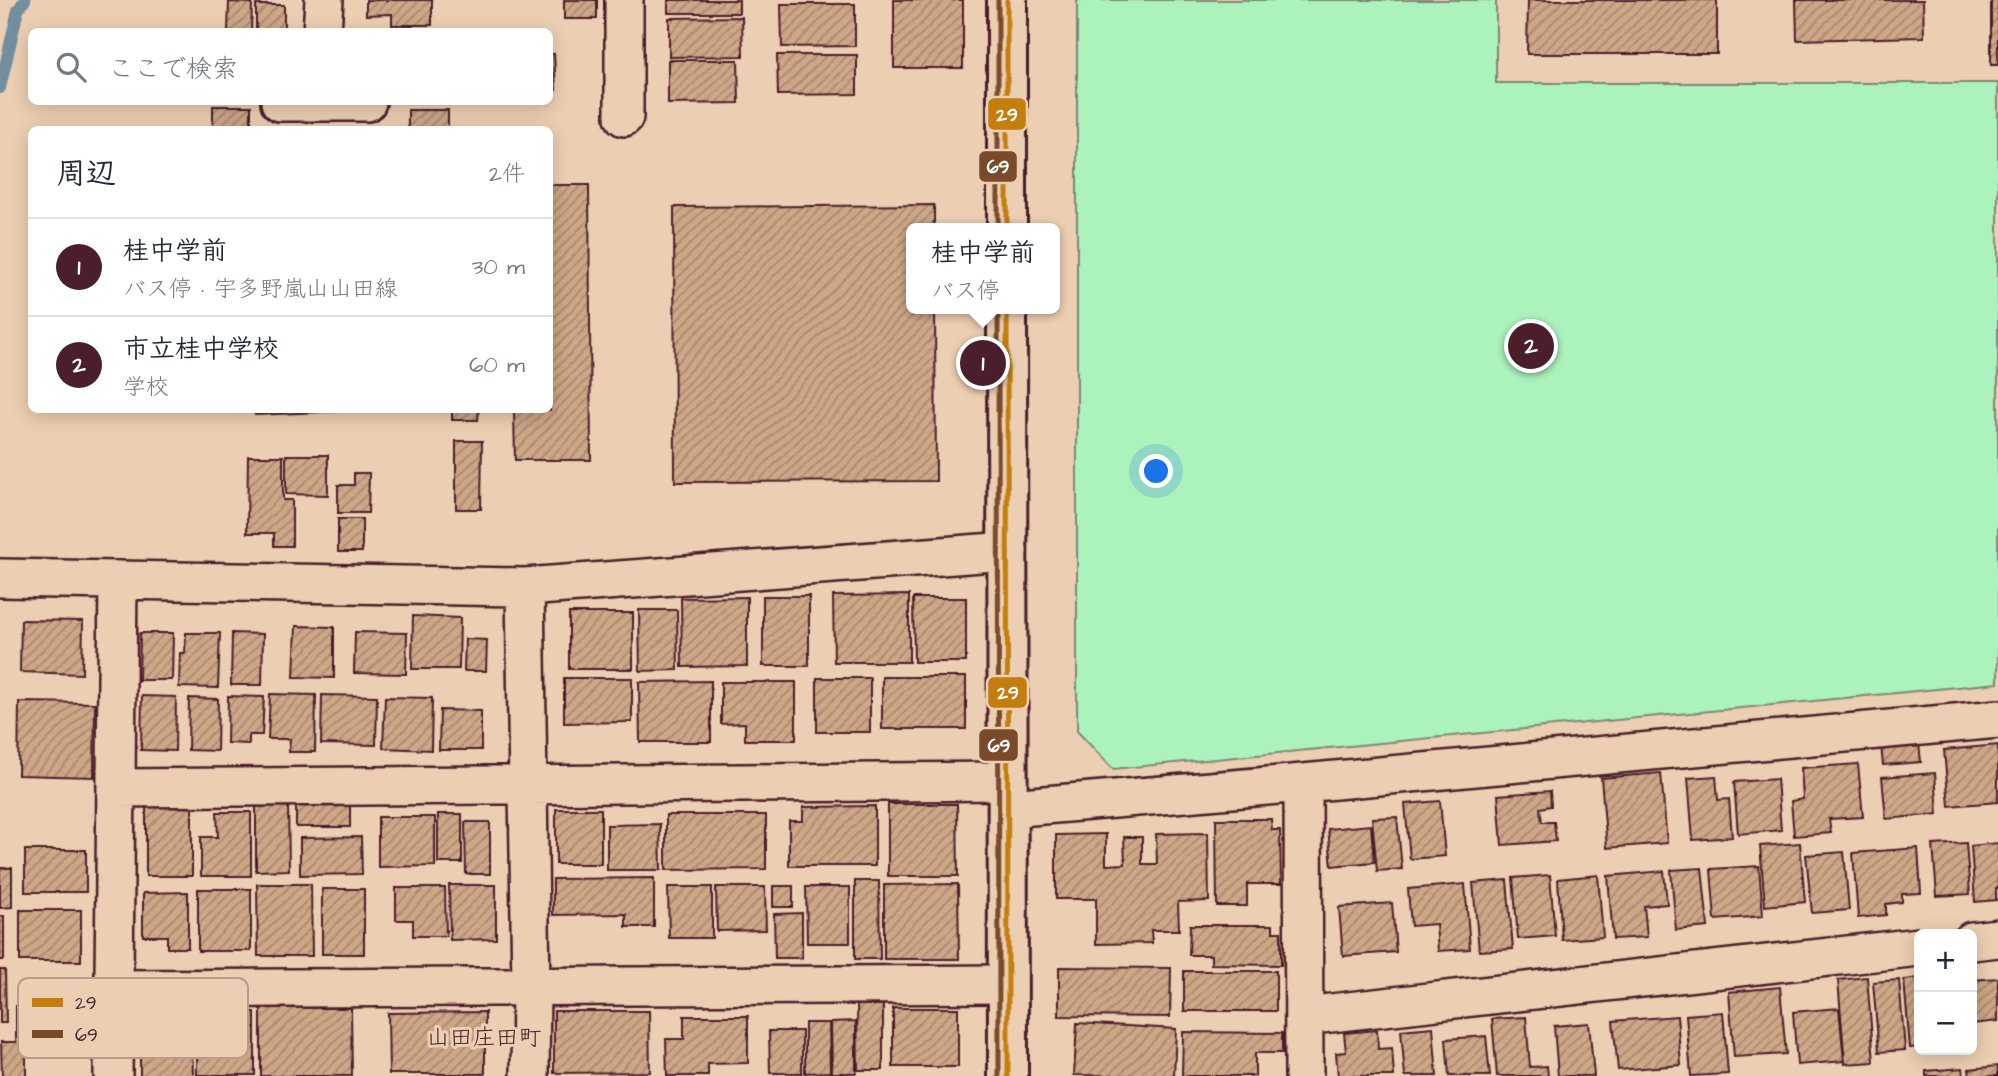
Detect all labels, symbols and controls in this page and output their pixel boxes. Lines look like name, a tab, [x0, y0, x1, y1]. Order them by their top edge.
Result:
search box	[28, 28, 553, 105]
icon: search	[52, 48, 90, 86]
text: ここで検索	[108, 51, 238, 87]
line badge: 29	[987, 97, 1027, 131]
text: 29	[995, 102, 1018, 129]
line badge: 69	[978, 150, 1018, 183]
text: 周辺	[56, 153, 116, 195]
text: 69	[987, 154, 1010, 181]
text: 2件	[489, 158, 525, 190]
popup	[906, 223, 1060, 314]
text: 桂中学前	[123, 233, 227, 269]
text: 桂中学前	[931, 235, 1035, 271]
text: 1	[78, 251, 80, 283]
text: 30 m	[472, 251, 525, 283]
text: バス停 · 宇多野嵐山山田線	[123, 273, 398, 305]
text: バス停	[931, 275, 1000, 307]
pin: 2	[1508, 320, 1554, 372]
text: 市立桂中学校	[123, 331, 279, 367]
pin: 1	[960, 337, 1006, 389]
text: 2	[72, 349, 86, 381]
text: 60 m	[469, 349, 525, 381]
text: 学校	[123, 371, 169, 403]
your location	[1139, 454, 1173, 488]
line badge: 29	[987, 676, 1028, 709]
text: 29	[996, 680, 1019, 707]
line badge: 69	[978, 728, 1019, 762]
text: 69	[988, 733, 1011, 760]
map controls	[1914, 929, 1977, 1055]
button: +	[1914, 929, 1977, 992]
legend	[18, 978, 248, 1058]
text: 29	[75, 990, 97, 1017]
button: −	[1914, 992, 1977, 1055]
text: 69	[75, 1022, 98, 1049]
district label: 山田庄田町	[427, 1022, 542, 1054]

